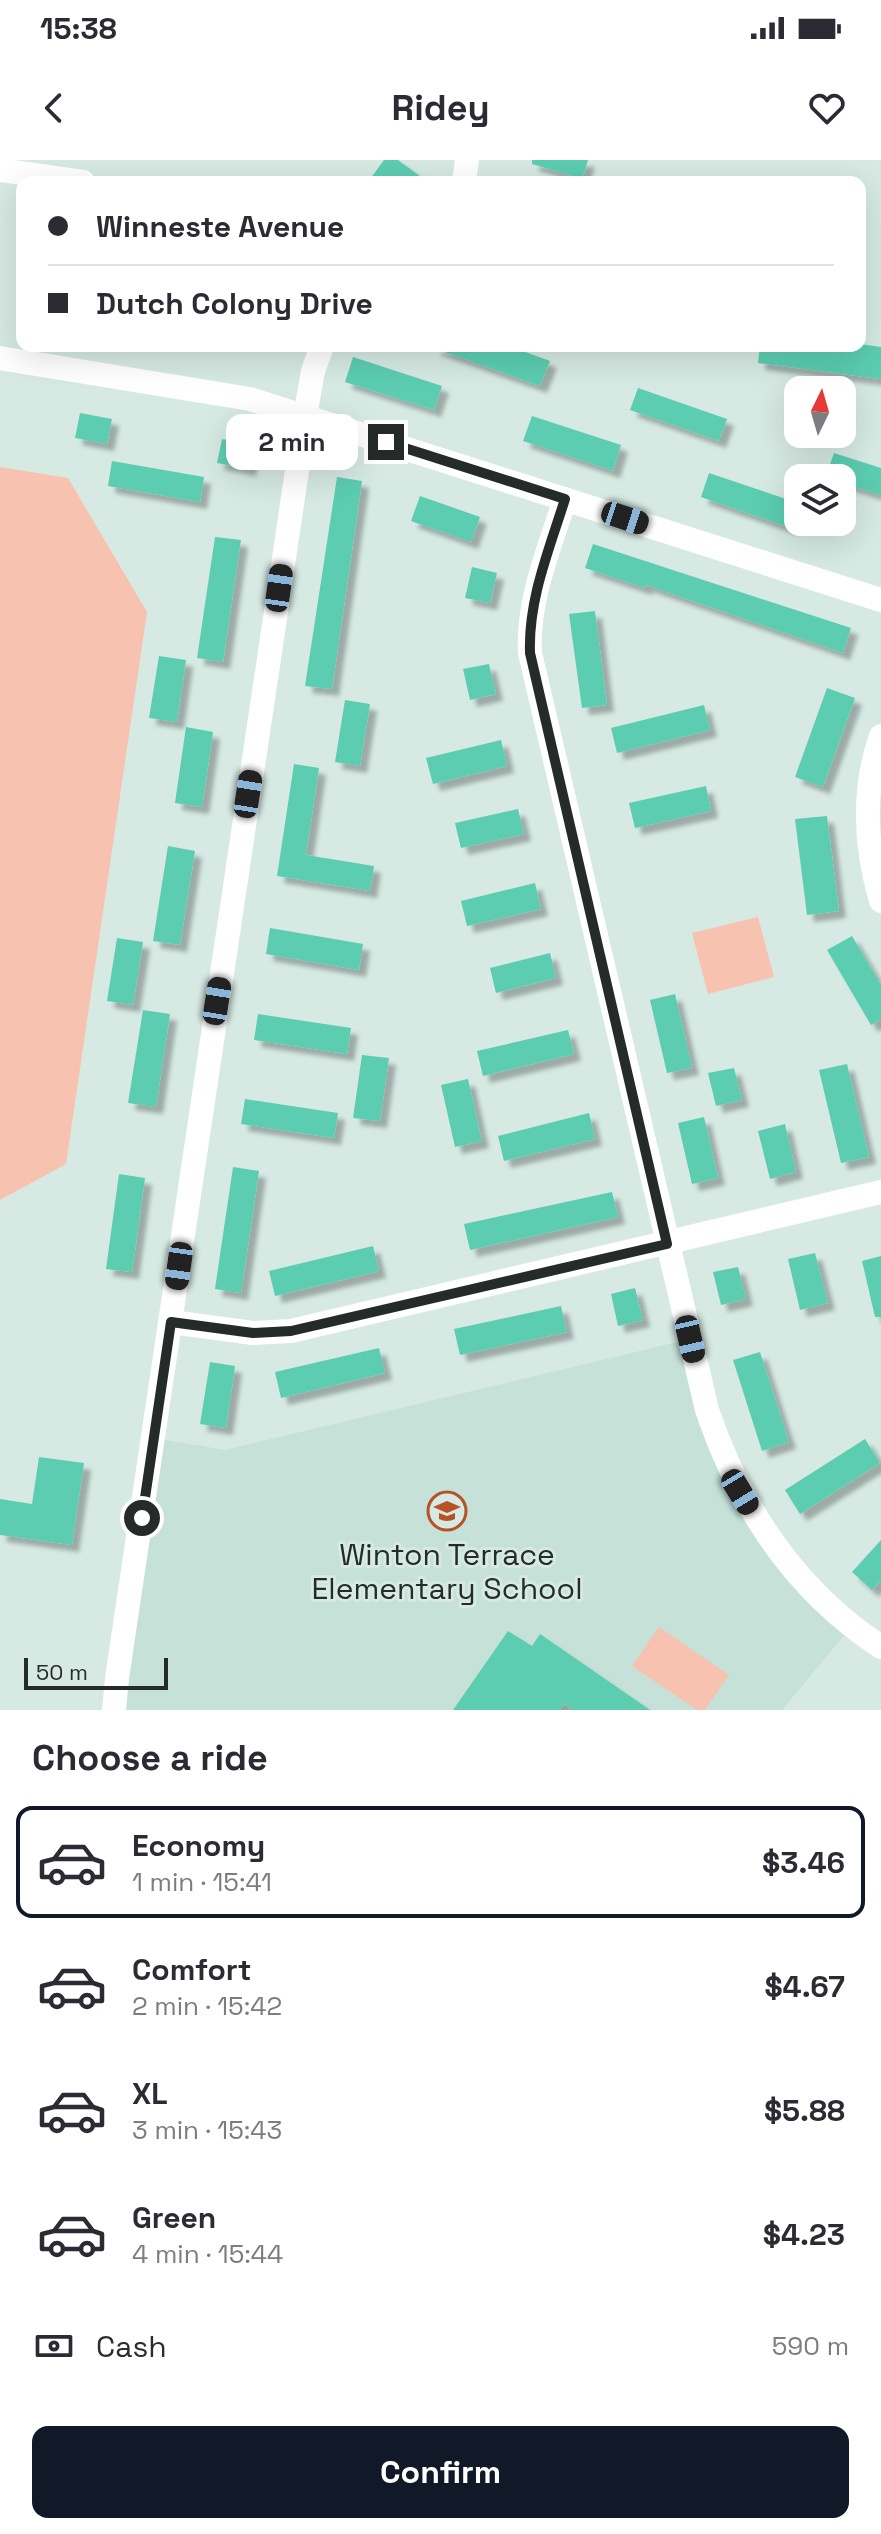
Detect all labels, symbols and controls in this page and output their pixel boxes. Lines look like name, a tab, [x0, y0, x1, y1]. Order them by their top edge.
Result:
text: 15:38	[40, 9, 117, 48]
text: Ridey	[391, 85, 490, 131]
icon: back	[32, 86, 76, 130]
icon: heart	[805, 86, 849, 130]
text: Winneste Avenue	[96, 207, 344, 246]
text: Dutch Colony Drive	[96, 284, 373, 323]
north arrow	[784, 376, 856, 448]
map controls	[784, 376, 856, 536]
callout: 2 min	[226, 414, 358, 470]
route end	[368, 424, 404, 460]
text: 2 min	[258, 425, 326, 459]
button: layers	[784, 464, 856, 536]
car	[598, 499, 652, 537]
car	[264, 563, 294, 613]
car	[232, 768, 264, 820]
car	[201, 975, 233, 1027]
car	[164, 1241, 194, 1291]
car	[673, 1313, 707, 1365]
car	[717, 1465, 763, 1519]
school or university icon: Winton Terrace Elementary School	[426, 1490, 468, 1532]
route start	[124, 1500, 160, 1536]
place label: Winton Terrace Elementary School	[311, 1535, 583, 1608]
scale bar	[24, 1654, 168, 1690]
text: 50 m	[36, 1658, 88, 1686]
text: Choose a ride	[32, 1735, 268, 1781]
icon: car	[36, 1826, 108, 1898]
text: Economy	[132, 1826, 265, 1865]
text: $3.46	[762, 1843, 845, 1882]
text: 1 min · 15:41	[132, 1865, 272, 1899]
icon: car	[36, 1950, 108, 2022]
text: Comfort	[132, 1950, 251, 1989]
text: $4.67	[764, 1967, 845, 2006]
text: 2 min · 15:42	[132, 1989, 282, 2023]
icon: car	[36, 2074, 108, 2146]
text: XL	[132, 2074, 168, 2113]
text: $5.88	[764, 2091, 845, 2130]
text: 3 min · 15:43	[132, 2113, 282, 2147]
icon: car	[36, 2198, 108, 2270]
text: Green	[132, 2198, 216, 2237]
text: $4.23	[763, 2215, 845, 2254]
text: 4 min · 15:44	[132, 2237, 283, 2271]
icon: cash	[32, 2324, 76, 2368]
text: Cash	[96, 2327, 167, 2366]
text: 590 m	[772, 2329, 849, 2363]
button: Confirm	[32, 2426, 849, 2518]

